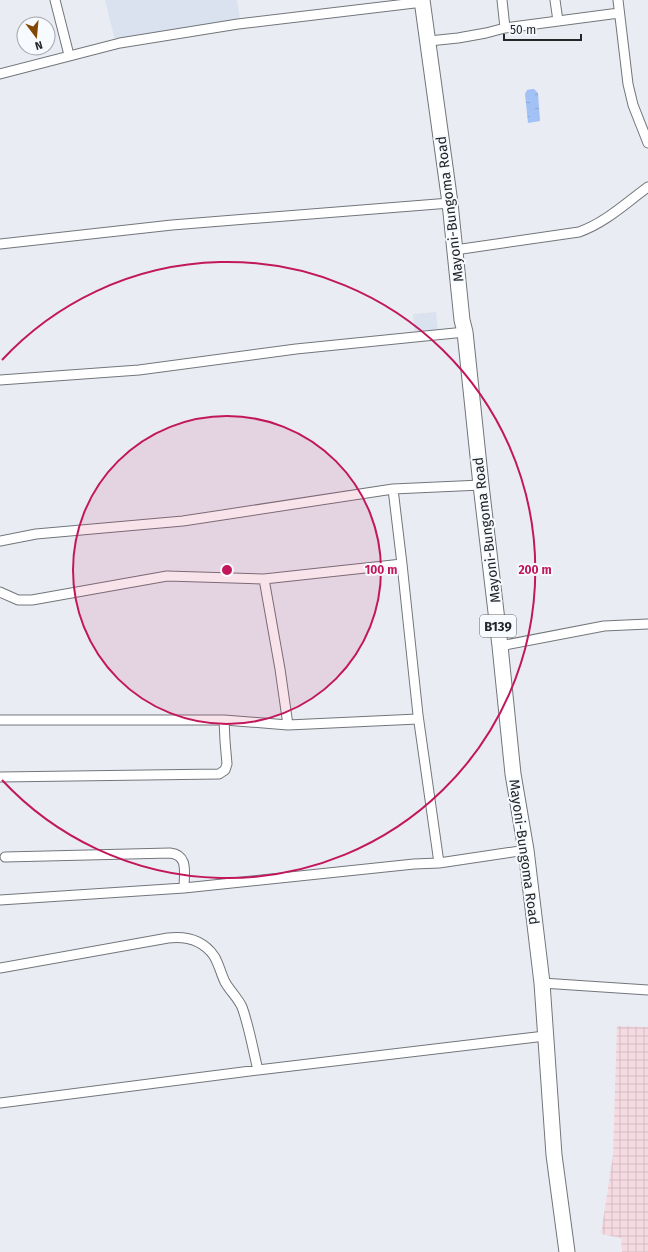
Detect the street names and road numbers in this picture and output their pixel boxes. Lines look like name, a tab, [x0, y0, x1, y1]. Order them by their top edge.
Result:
street label: Mayoni-Bungoma Road	[433, 135, 467, 283]
street label: Mayoni-Bungoma Road	[470, 456, 504, 604]
road number: B139	[480, 615, 516, 637]
street label: Mayoni-Bungoma Road	[505, 778, 543, 926]

